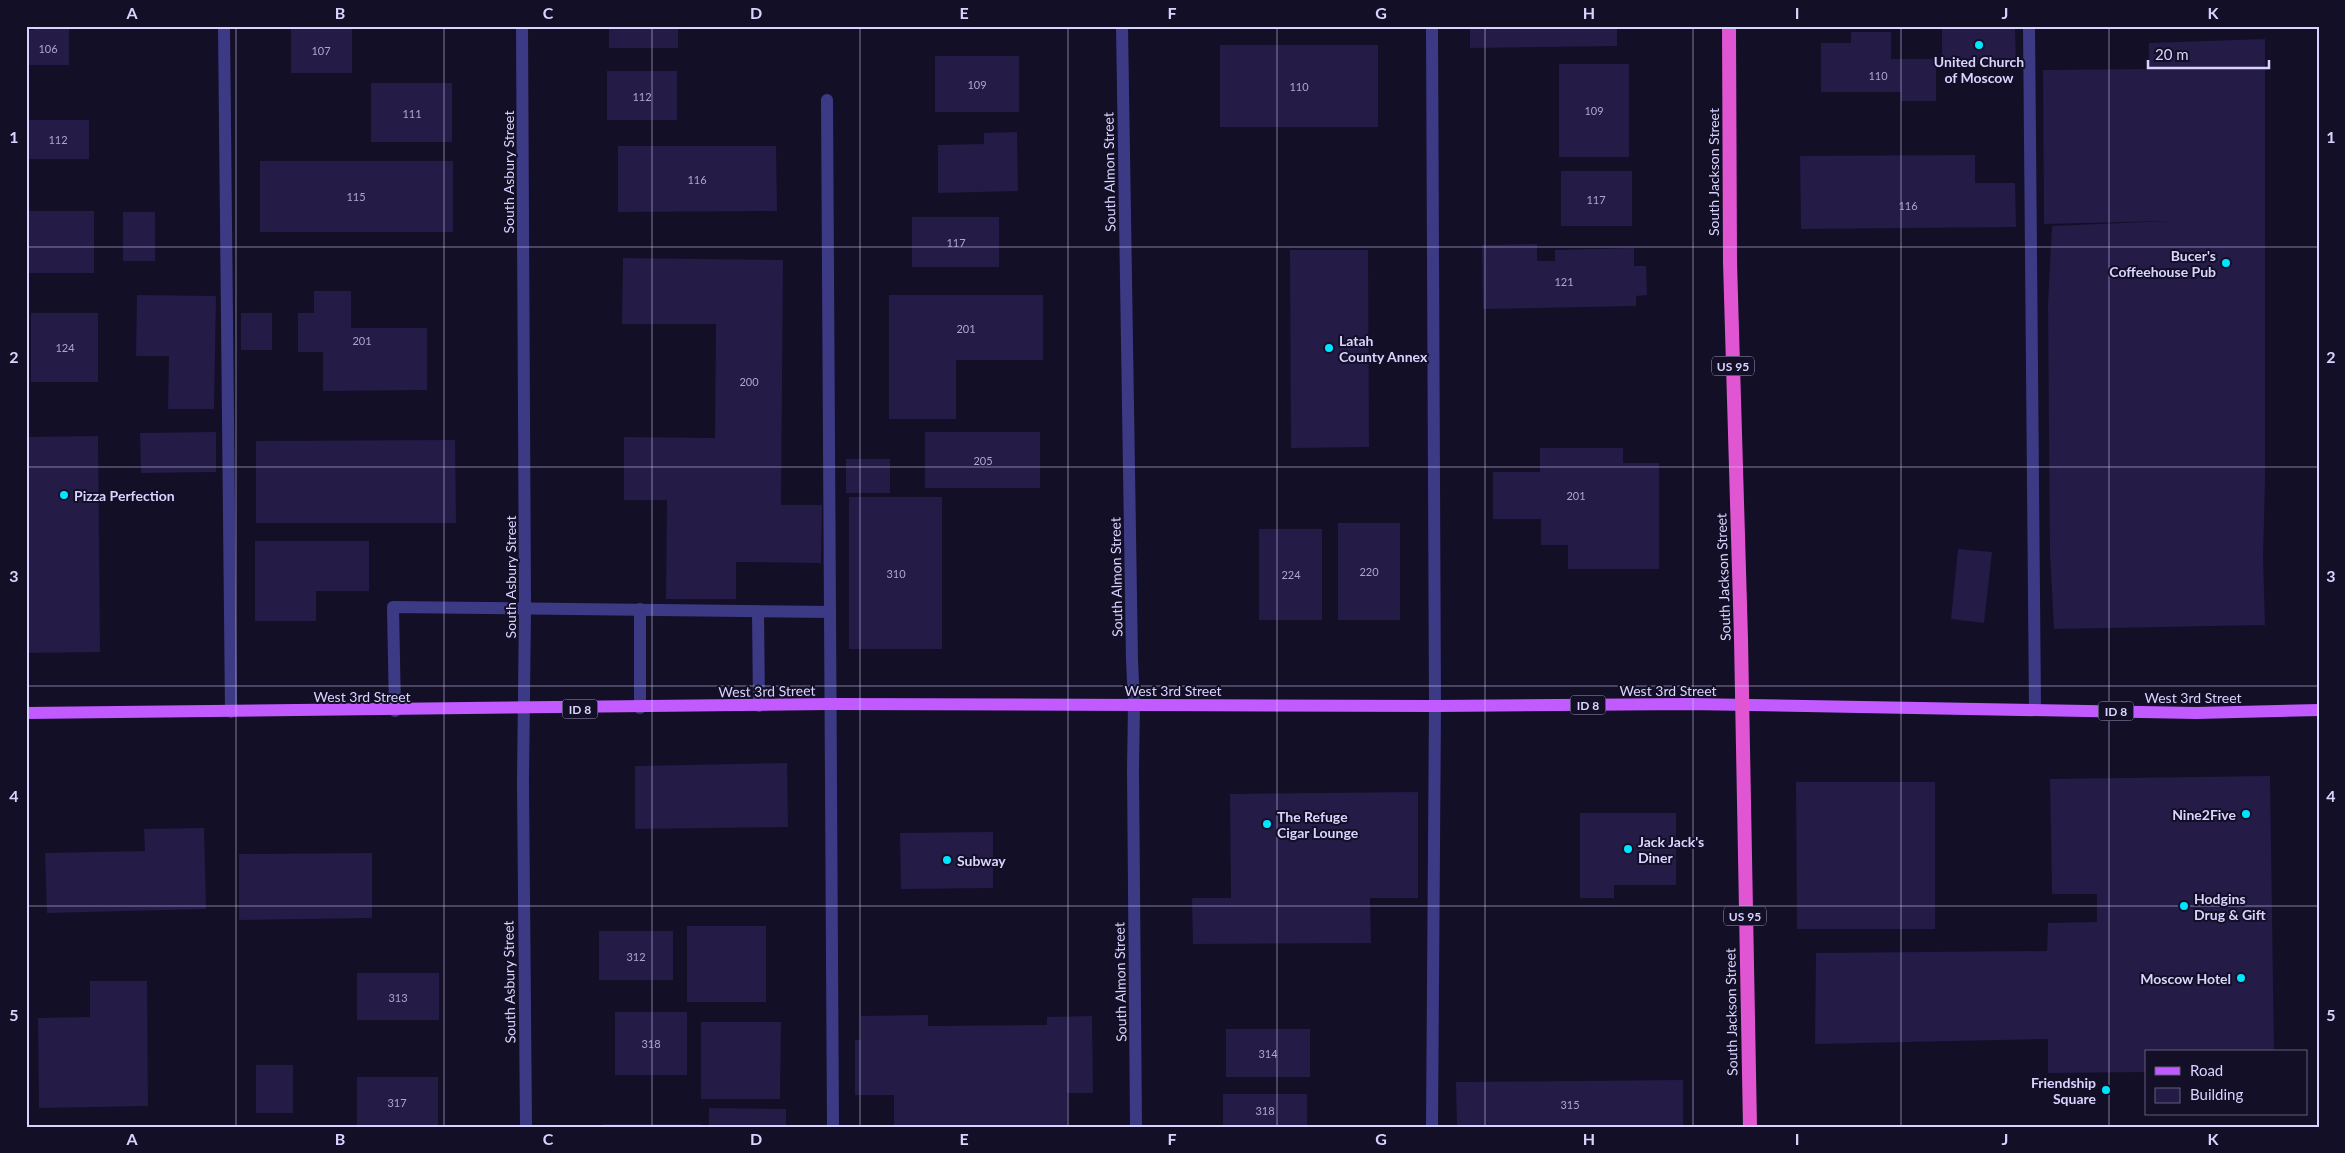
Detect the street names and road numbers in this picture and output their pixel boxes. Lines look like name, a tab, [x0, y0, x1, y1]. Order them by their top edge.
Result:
street label: South Jackson Street	[1705, 108, 1722, 236]
street label: South Asbury Street	[500, 111, 517, 233]
street label: South Almon Street	[1099, 112, 1119, 232]
road number: US 95	[1712, 356, 1754, 376]
street label: South Jackson Street	[1712, 513, 1734, 641]
street label: South Asbury Street	[502, 516, 519, 638]
street label: South Almon Street	[1106, 517, 1126, 637]
street label: West 3rd Street	[718, 682, 816, 700]
street label: West 3rd Street	[1125, 682, 1222, 699]
street label: West 3rd Street	[1620, 682, 1717, 699]
street label: West 3rd Street	[314, 688, 411, 705]
street label: West 3rd Street	[2145, 689, 2242, 706]
road number: ID 8	[1570, 696, 1606, 714]
road number: ID 8	[562, 700, 598, 719]
road number: ID 8	[2098, 701, 2134, 720]
road number: US 95	[1724, 906, 1766, 926]
street label: South Asbury Street	[499, 920, 519, 1044]
street label: South Almon Street	[1110, 922, 1130, 1042]
street label: South Jackson Street	[1721, 948, 1741, 1076]

